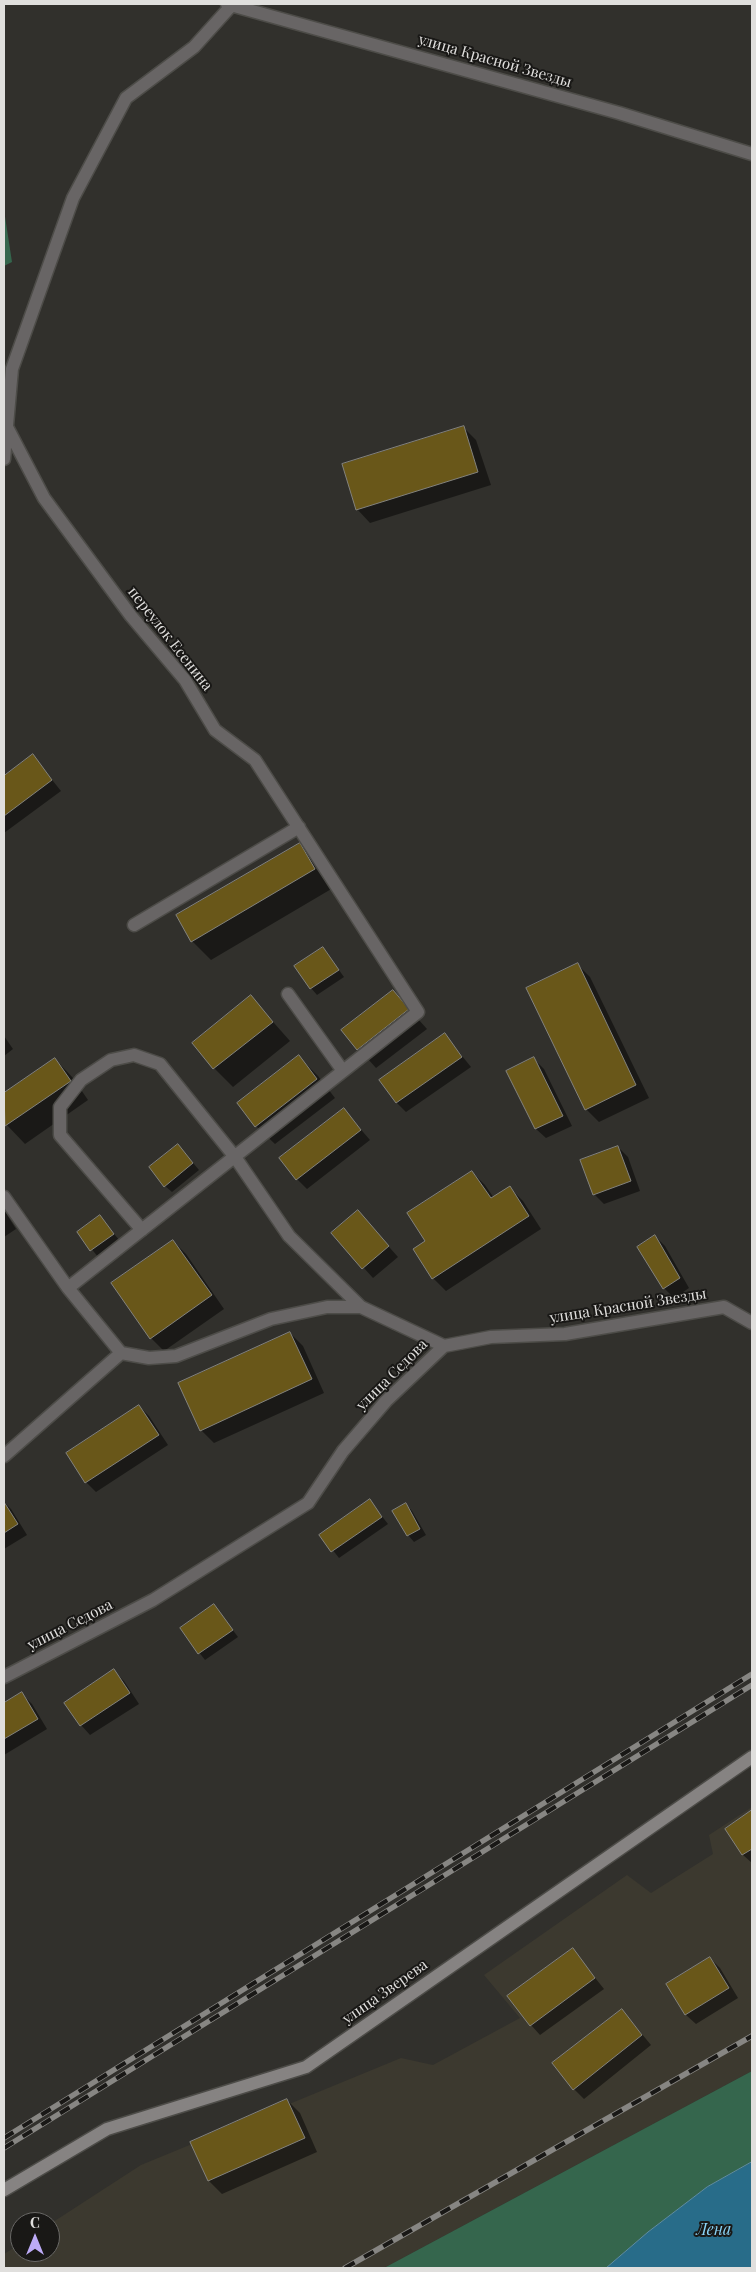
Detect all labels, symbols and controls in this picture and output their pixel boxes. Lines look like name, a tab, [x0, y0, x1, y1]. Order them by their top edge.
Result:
street label: улица Красной Звезды	[416, 30, 574, 92]
street label: переулок Есенина	[124, 583, 216, 695]
street label: улица Красной Звезды	[548, 1285, 708, 1327]
street label: улица Седова	[353, 1336, 431, 1414]
street label: улица Седова	[24, 1596, 116, 1654]
street label: улица Зверева	[339, 1956, 431, 2028]
north arrow	[10, 2212, 60, 2262]
text: С	[30, 2213, 40, 2232]
water label: Лена	[697, 2220, 731, 2240]

